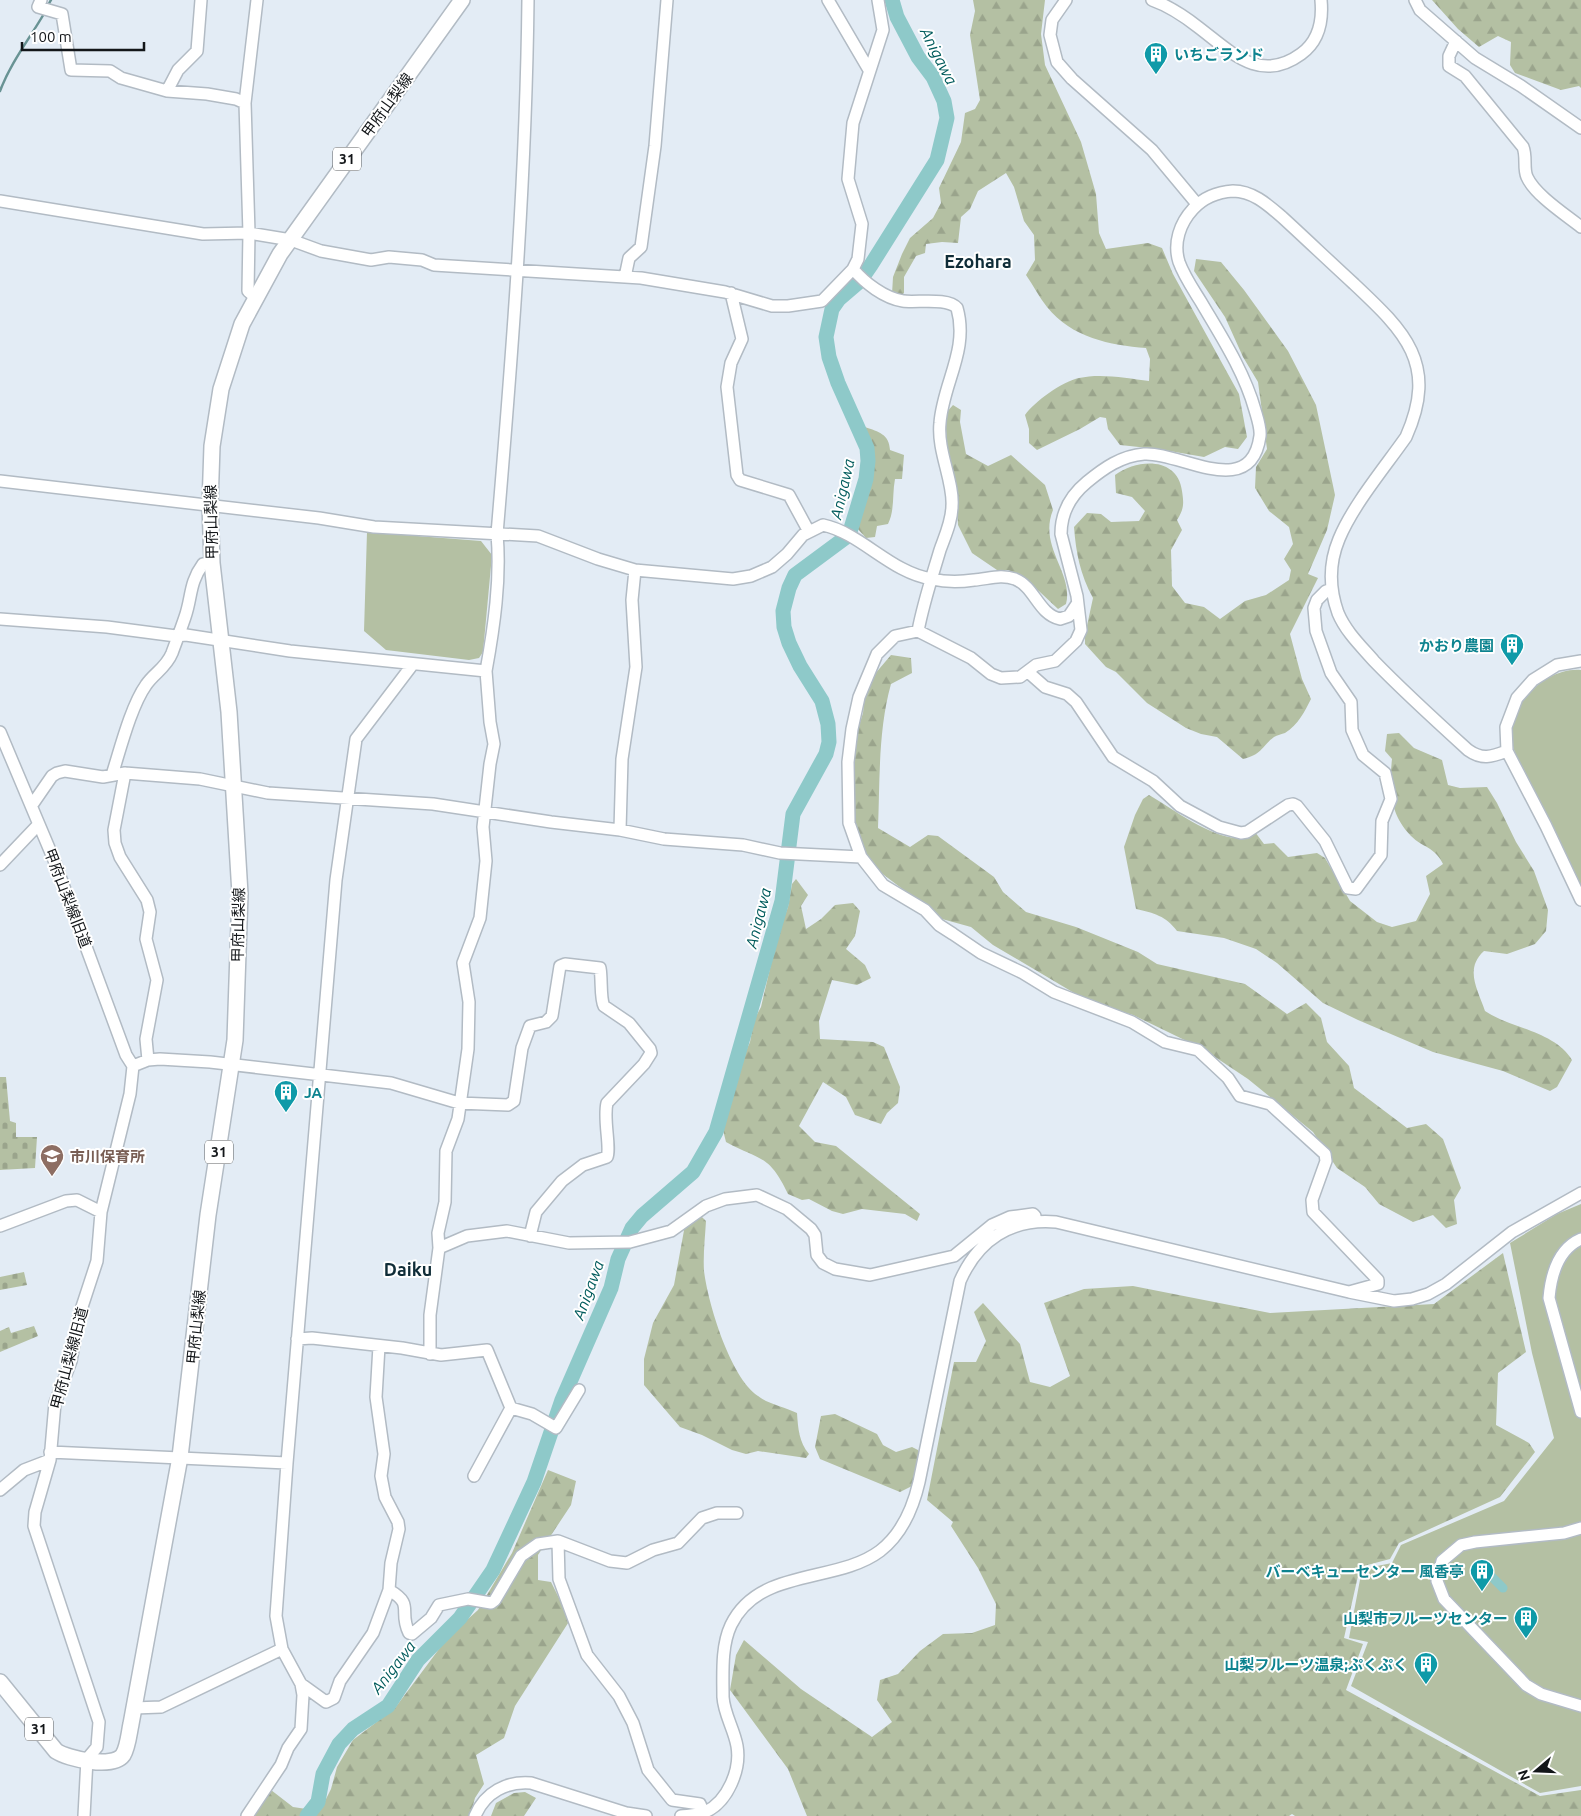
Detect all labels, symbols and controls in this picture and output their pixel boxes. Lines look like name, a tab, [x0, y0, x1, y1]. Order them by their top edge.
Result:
scale bar	[22, 20, 145, 52]
water label: Anigawa	[917, 24, 961, 88]
text: 100 m	[30, 28, 72, 45]
building icon: いちごランド	[1143, 41, 1169, 75]
place label: いちごランド	[1174, 46, 1264, 63]
street label: 甲府山梨線	[358, 70, 416, 140]
road number: 31	[333, 148, 361, 170]
district label: Ezohara	[944, 251, 1012, 271]
water label: Anigawa	[826, 457, 858, 522]
street label: 甲府山梨線	[202, 484, 220, 560]
building icon: かおり農園	[1499, 632, 1525, 666]
place label: かおり農園	[1419, 637, 1494, 654]
street label: 甲府山梨線旧道	[41, 846, 95, 950]
water label: Anigawa	[742, 886, 774, 951]
street label: 甲府山梨線	[229, 887, 247, 963]
building icon: JA	[273, 1079, 299, 1113]
place label: JA	[304, 1084, 323, 1101]
road number: 31	[205, 1140, 233, 1164]
school or university icon: 市川保育所	[39, 1143, 65, 1177]
place label: 市川保育所	[70, 1148, 145, 1165]
water label: Anigawa	[569, 1258, 607, 1323]
district label: Daiku	[384, 1259, 432, 1279]
street label: 甲府山梨線	[184, 1289, 208, 1365]
street label: 甲府山梨線旧道	[47, 1305, 91, 1411]
building icon: バーベキューセンター 風香亭	[1469, 1558, 1495, 1592]
place label: バーベキューセンター 風香亭	[1265, 1563, 1464, 1580]
building icon: 山梨市フルーツセンター	[1513, 1605, 1539, 1639]
place label: 山梨市フルーツセンター	[1343, 1610, 1508, 1627]
water label: Anigawa	[366, 1637, 419, 1698]
building icon: 山梨フルーツ温泉;ぷくぷく	[1413, 1651, 1439, 1685]
place label: 山梨フルーツ温泉;ぷくぷく	[1225, 1656, 1408, 1673]
road number: 31	[25, 1718, 53, 1740]
north arrow	[1511, 1746, 1561, 1796]
text: N	[1514, 1768, 1533, 1783]

